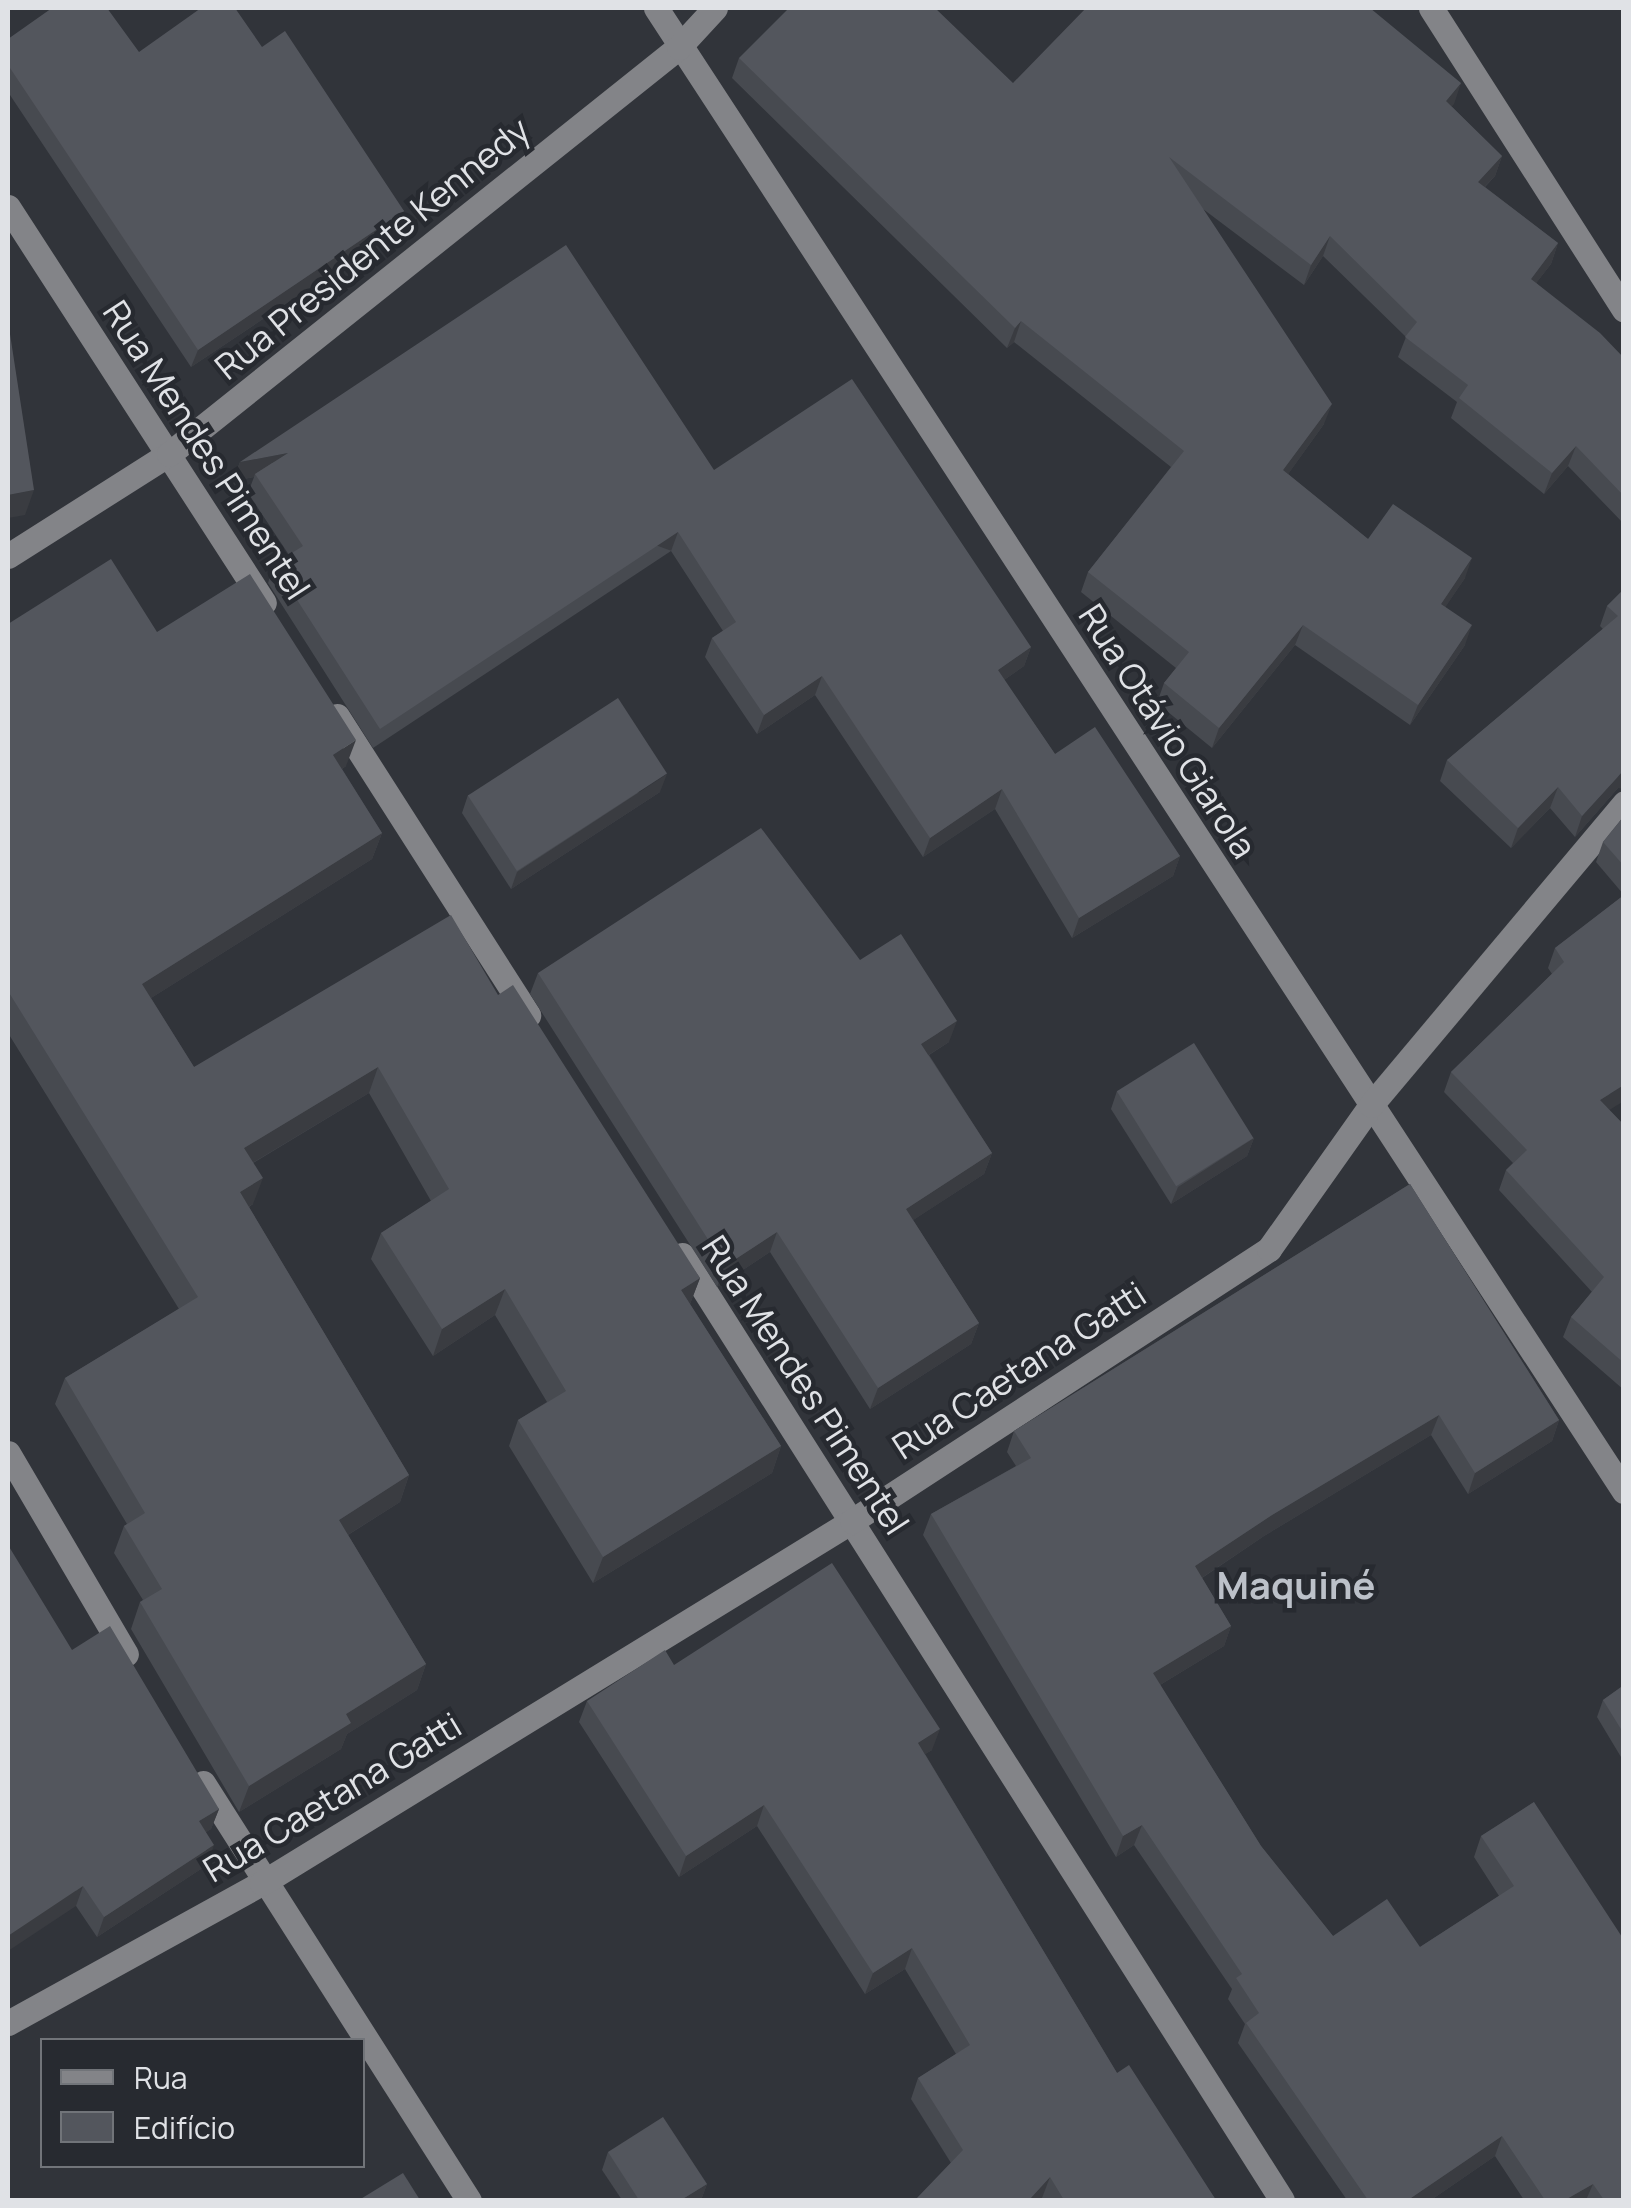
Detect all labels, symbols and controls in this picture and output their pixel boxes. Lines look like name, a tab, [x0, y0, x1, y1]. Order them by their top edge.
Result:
street label: Rua Presidente Kennedy	[206, 108, 538, 388]
street label: Rua Mendes Pimentel	[95, 293, 319, 607]
street label: Rua Otávio Giarola	[1070, 596, 1266, 866]
street label: Rua Mendes Pimentel	[694, 1228, 918, 1542]
street label: Rua Caetana Gatti	[885, 1273, 1153, 1467]
district label: Maquiné	[1217, 1562, 1375, 1608]
street label: Rua Caetana Gatti	[196, 1704, 468, 1890]
legend	[40, 2038, 365, 2168]
text: Rua	[134, 2057, 187, 2098]
text: Edifício	[134, 2107, 235, 2148]

